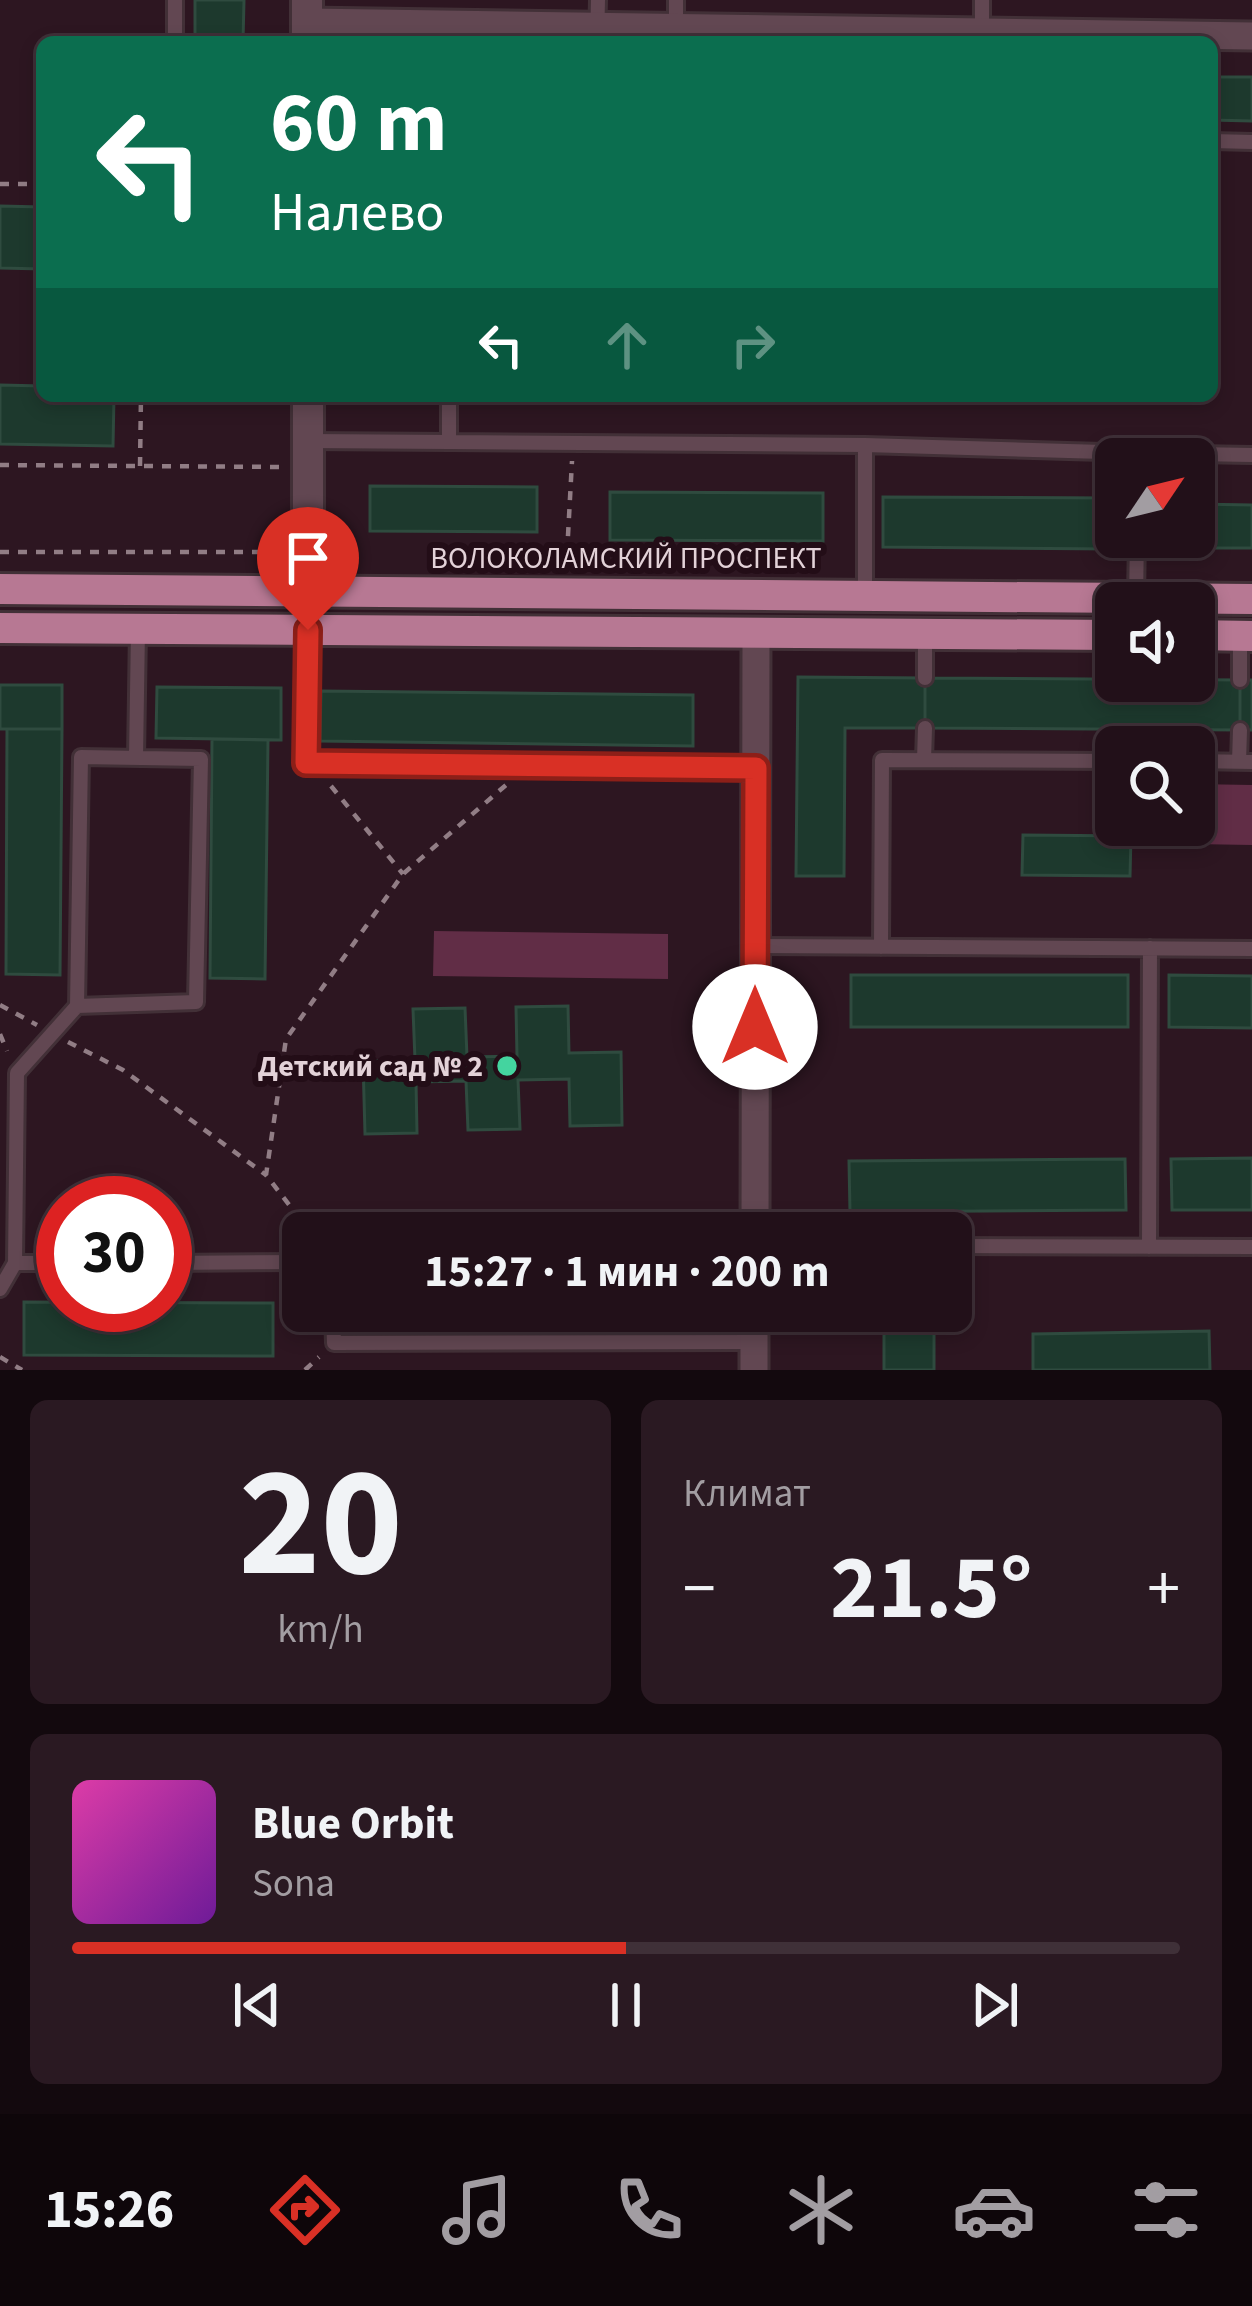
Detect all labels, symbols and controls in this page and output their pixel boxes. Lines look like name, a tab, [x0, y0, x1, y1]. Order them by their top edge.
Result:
text: 60 m	[270, 64, 448, 184]
icon: left	[72, 84, 228, 240]
text: Налево	[270, 175, 445, 252]
icon: left	[468, 312, 534, 378]
icon: ahead	[594, 312, 660, 378]
icon: right	[720, 312, 786, 378]
north arrow	[1095, 438, 1215, 558]
map controls	[1095, 438, 1215, 846]
pin	[257, 507, 359, 630]
icon: arrive	[275, 525, 341, 591]
street label: ВОЛОКОЛАМСКИЙ ПРОСПЕКТ	[430, 537, 822, 580]
button: sound	[1095, 582, 1215, 702]
button: search	[1095, 726, 1215, 846]
position arrow	[692, 964, 818, 1090]
place label: Детский сад № 2	[258, 1045, 483, 1088]
marker: Детский сад № 2	[494, 1053, 520, 1079]
speed limit sign: 30	[36, 1176, 192, 1332]
text: 15:27 · 1 мин · 200 m	[424, 1240, 830, 1304]
text: 20	[238, 1413, 403, 1635]
text: Климат	[683, 1466, 811, 1522]
text: 21.5°	[830, 1525, 1033, 1653]
text: −	[683, 1542, 716, 1636]
text: +	[1147, 1542, 1180, 1636]
text: km/h	[277, 1602, 364, 1658]
text: Blue Orbit	[252, 1792, 454, 1856]
text: Sona	[252, 1856, 335, 1912]
icon: previous	[224, 1972, 290, 2038]
icon: pause	[593, 1972, 659, 2038]
icon: next	[962, 1972, 1028, 2038]
icon: directions	[263, 2168, 347, 2252]
icon: music	[435, 2168, 519, 2252]
icon: phone	[607, 2168, 691, 2252]
icon: climate	[779, 2168, 863, 2252]
icon: car	[952, 2168, 1036, 2252]
icon: filters	[1124, 2168, 1208, 2252]
text: 15:26	[44, 2172, 174, 2249]

